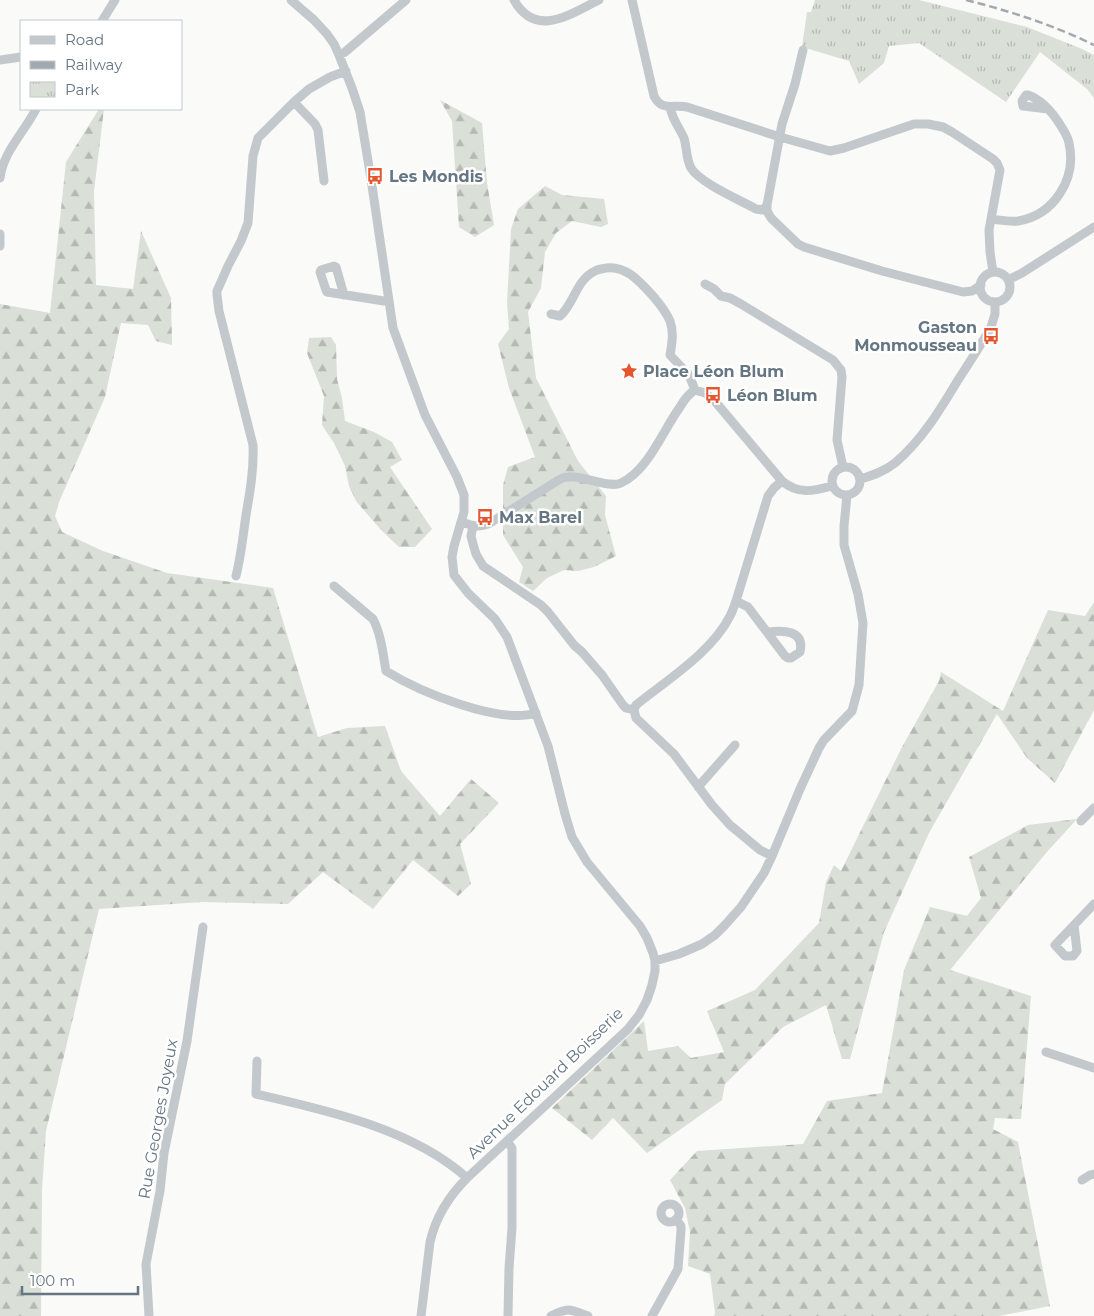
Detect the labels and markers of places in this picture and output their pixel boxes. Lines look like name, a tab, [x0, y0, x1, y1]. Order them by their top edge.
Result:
bus stop icon: Les Mondis	[365, 166, 385, 186]
place label: Les Mondis	[389, 167, 483, 186]
place label: Gaston Monmousseau	[854, 318, 977, 355]
bus stop icon: Gaston Monmousseau	[981, 326, 1001, 346]
place icon: Place Léon Blum	[619, 361, 639, 381]
place label: Place Léon Blum	[643, 362, 784, 381]
bus stop icon: Léon Blum	[703, 385, 723, 405]
place label: Léon Blum	[727, 386, 818, 405]
bus stop icon: Max Barel	[475, 507, 495, 527]
place label: Max Barel	[499, 508, 582, 527]

